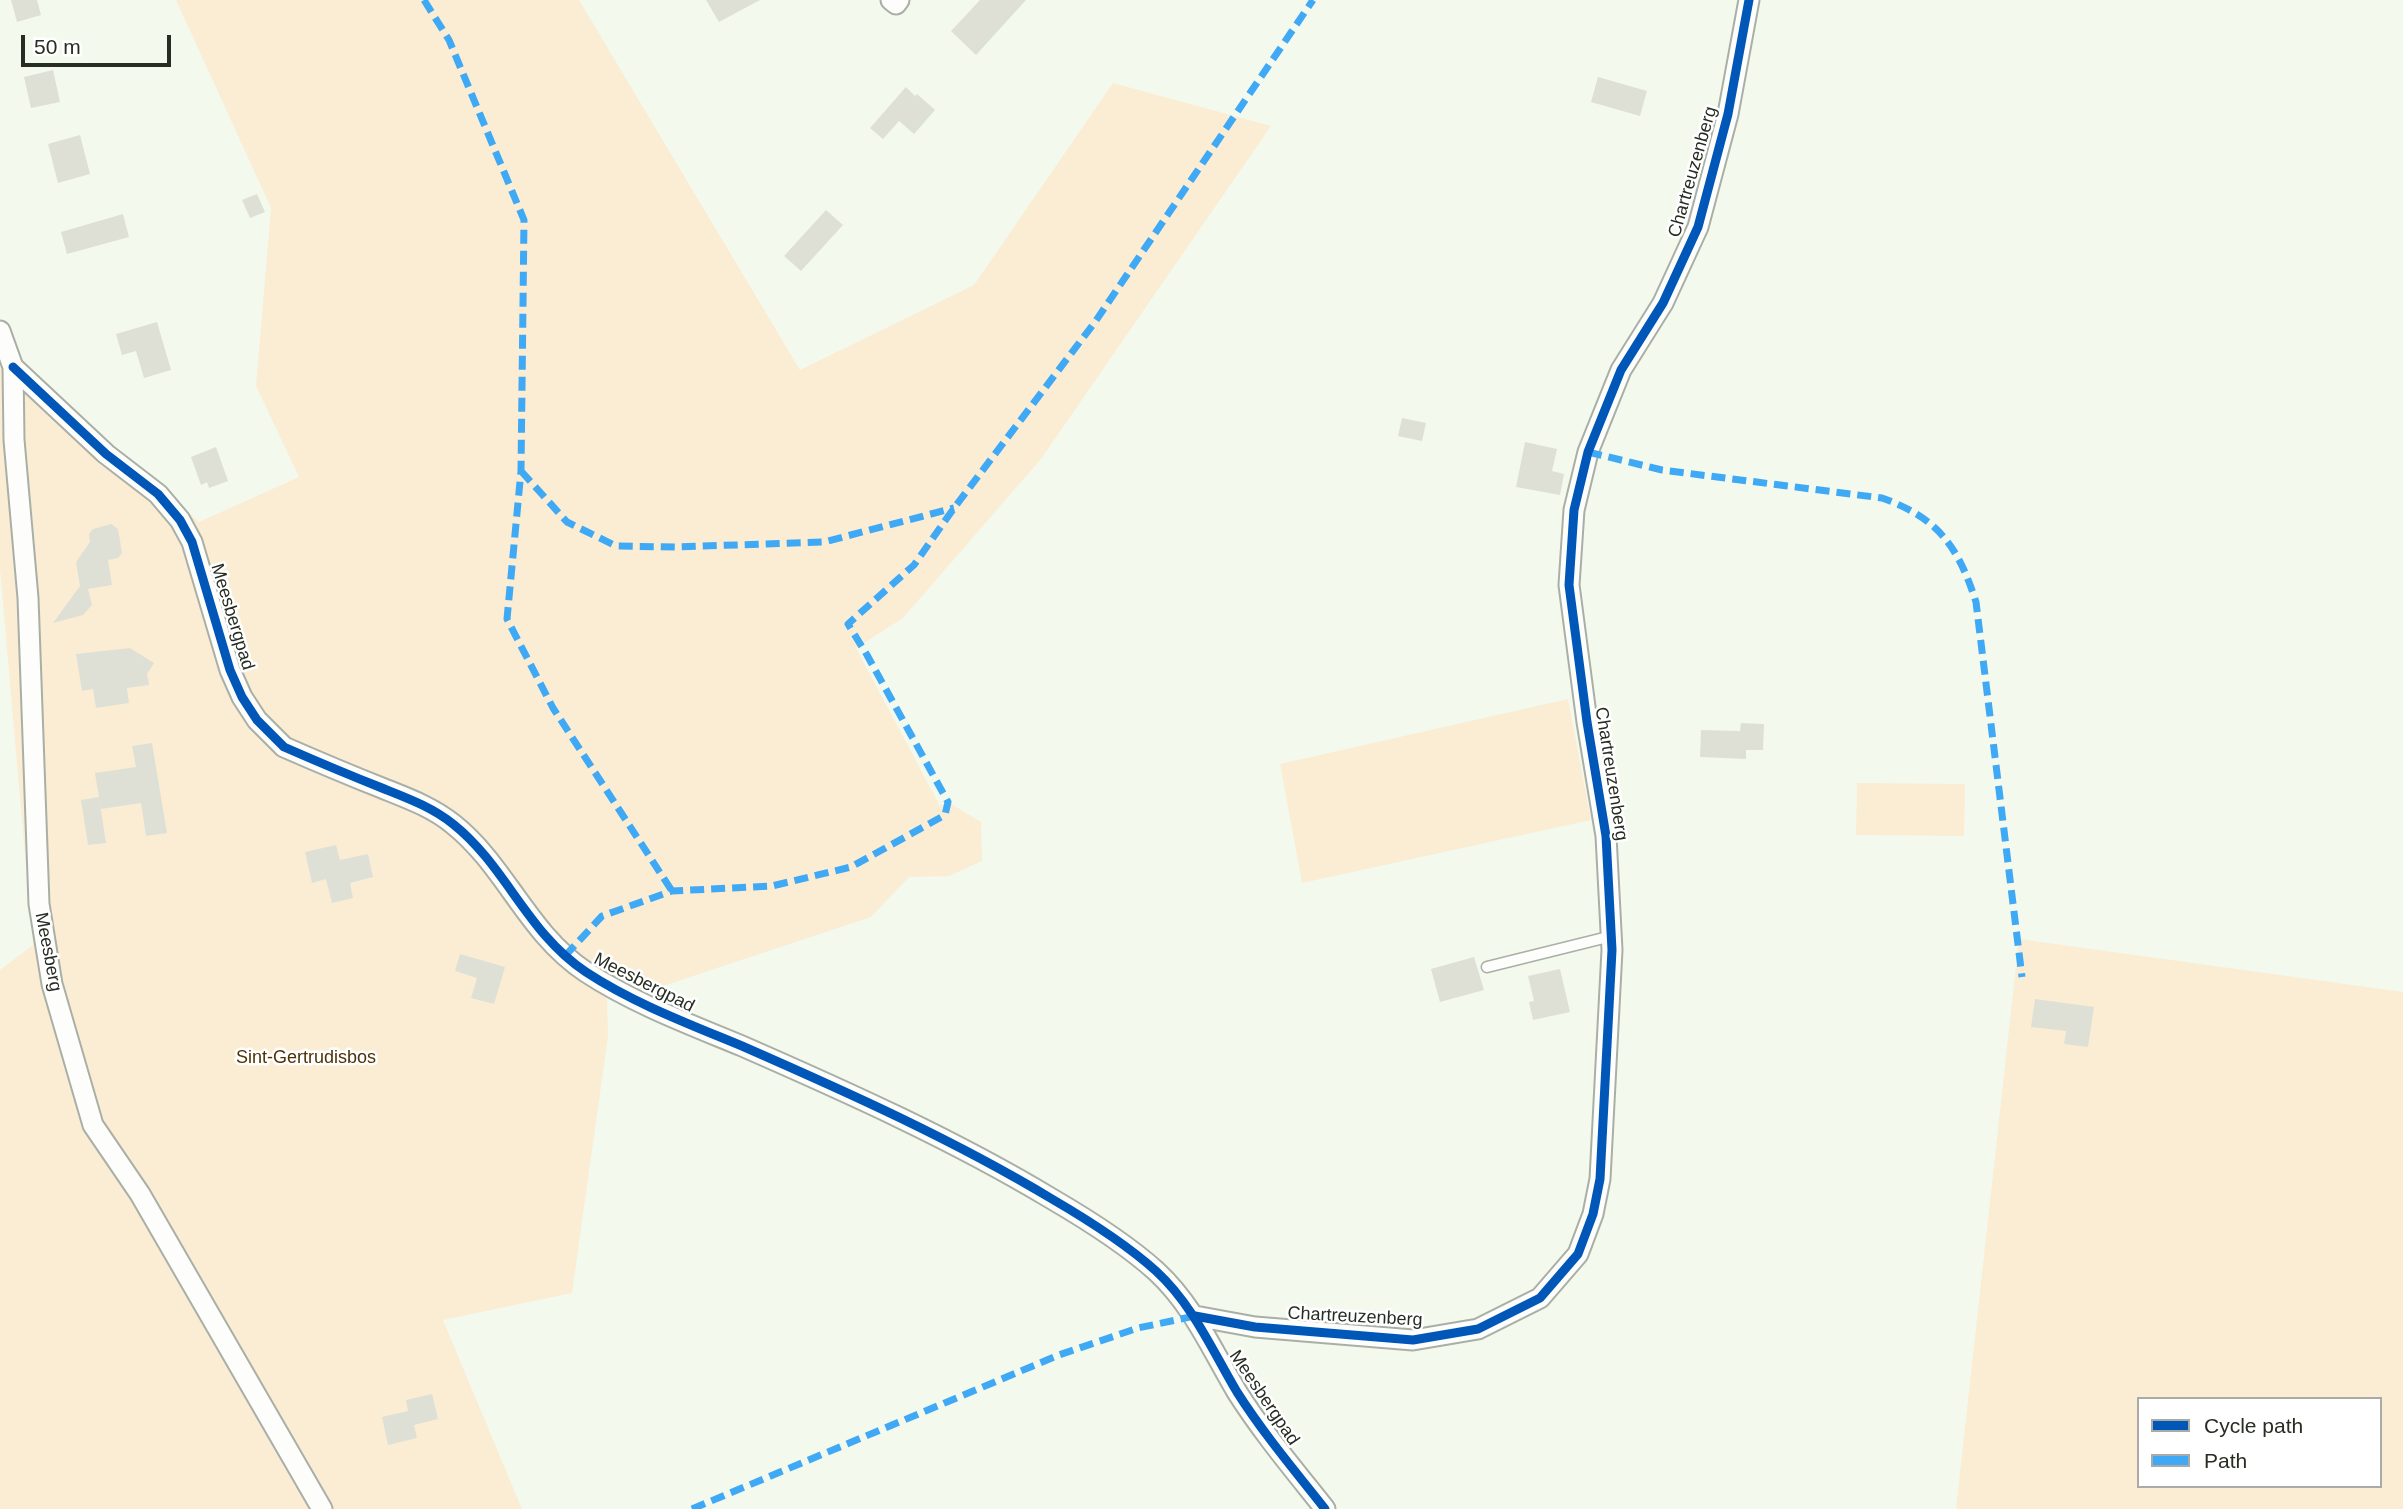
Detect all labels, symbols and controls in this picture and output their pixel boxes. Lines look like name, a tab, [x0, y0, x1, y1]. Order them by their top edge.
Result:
scale bar	[24, 21, 175, 65]
text: 50 m	[34, 35, 81, 58]
street label: Chartreuzenberg	[1664, 104, 1722, 240]
street label: Meesbergpad	[206, 561, 258, 673]
street label: Chartreuzenberg	[1590, 706, 1632, 842]
street label: Meesberg	[30, 911, 66, 993]
street label: Meesbergpad	[590, 948, 698, 1018]
park label: Sint-Gertrudisbos	[236, 1047, 376, 1069]
street label: Chartreuzenberg	[1287, 1303, 1423, 1331]
street label: Meesbergpad	[1224, 1346, 1304, 1450]
legend	[2137, 1397, 2382, 1488]
text: Cycle path	[2204, 1414, 2303, 1437]
text: Path	[2204, 1449, 2247, 1472]

